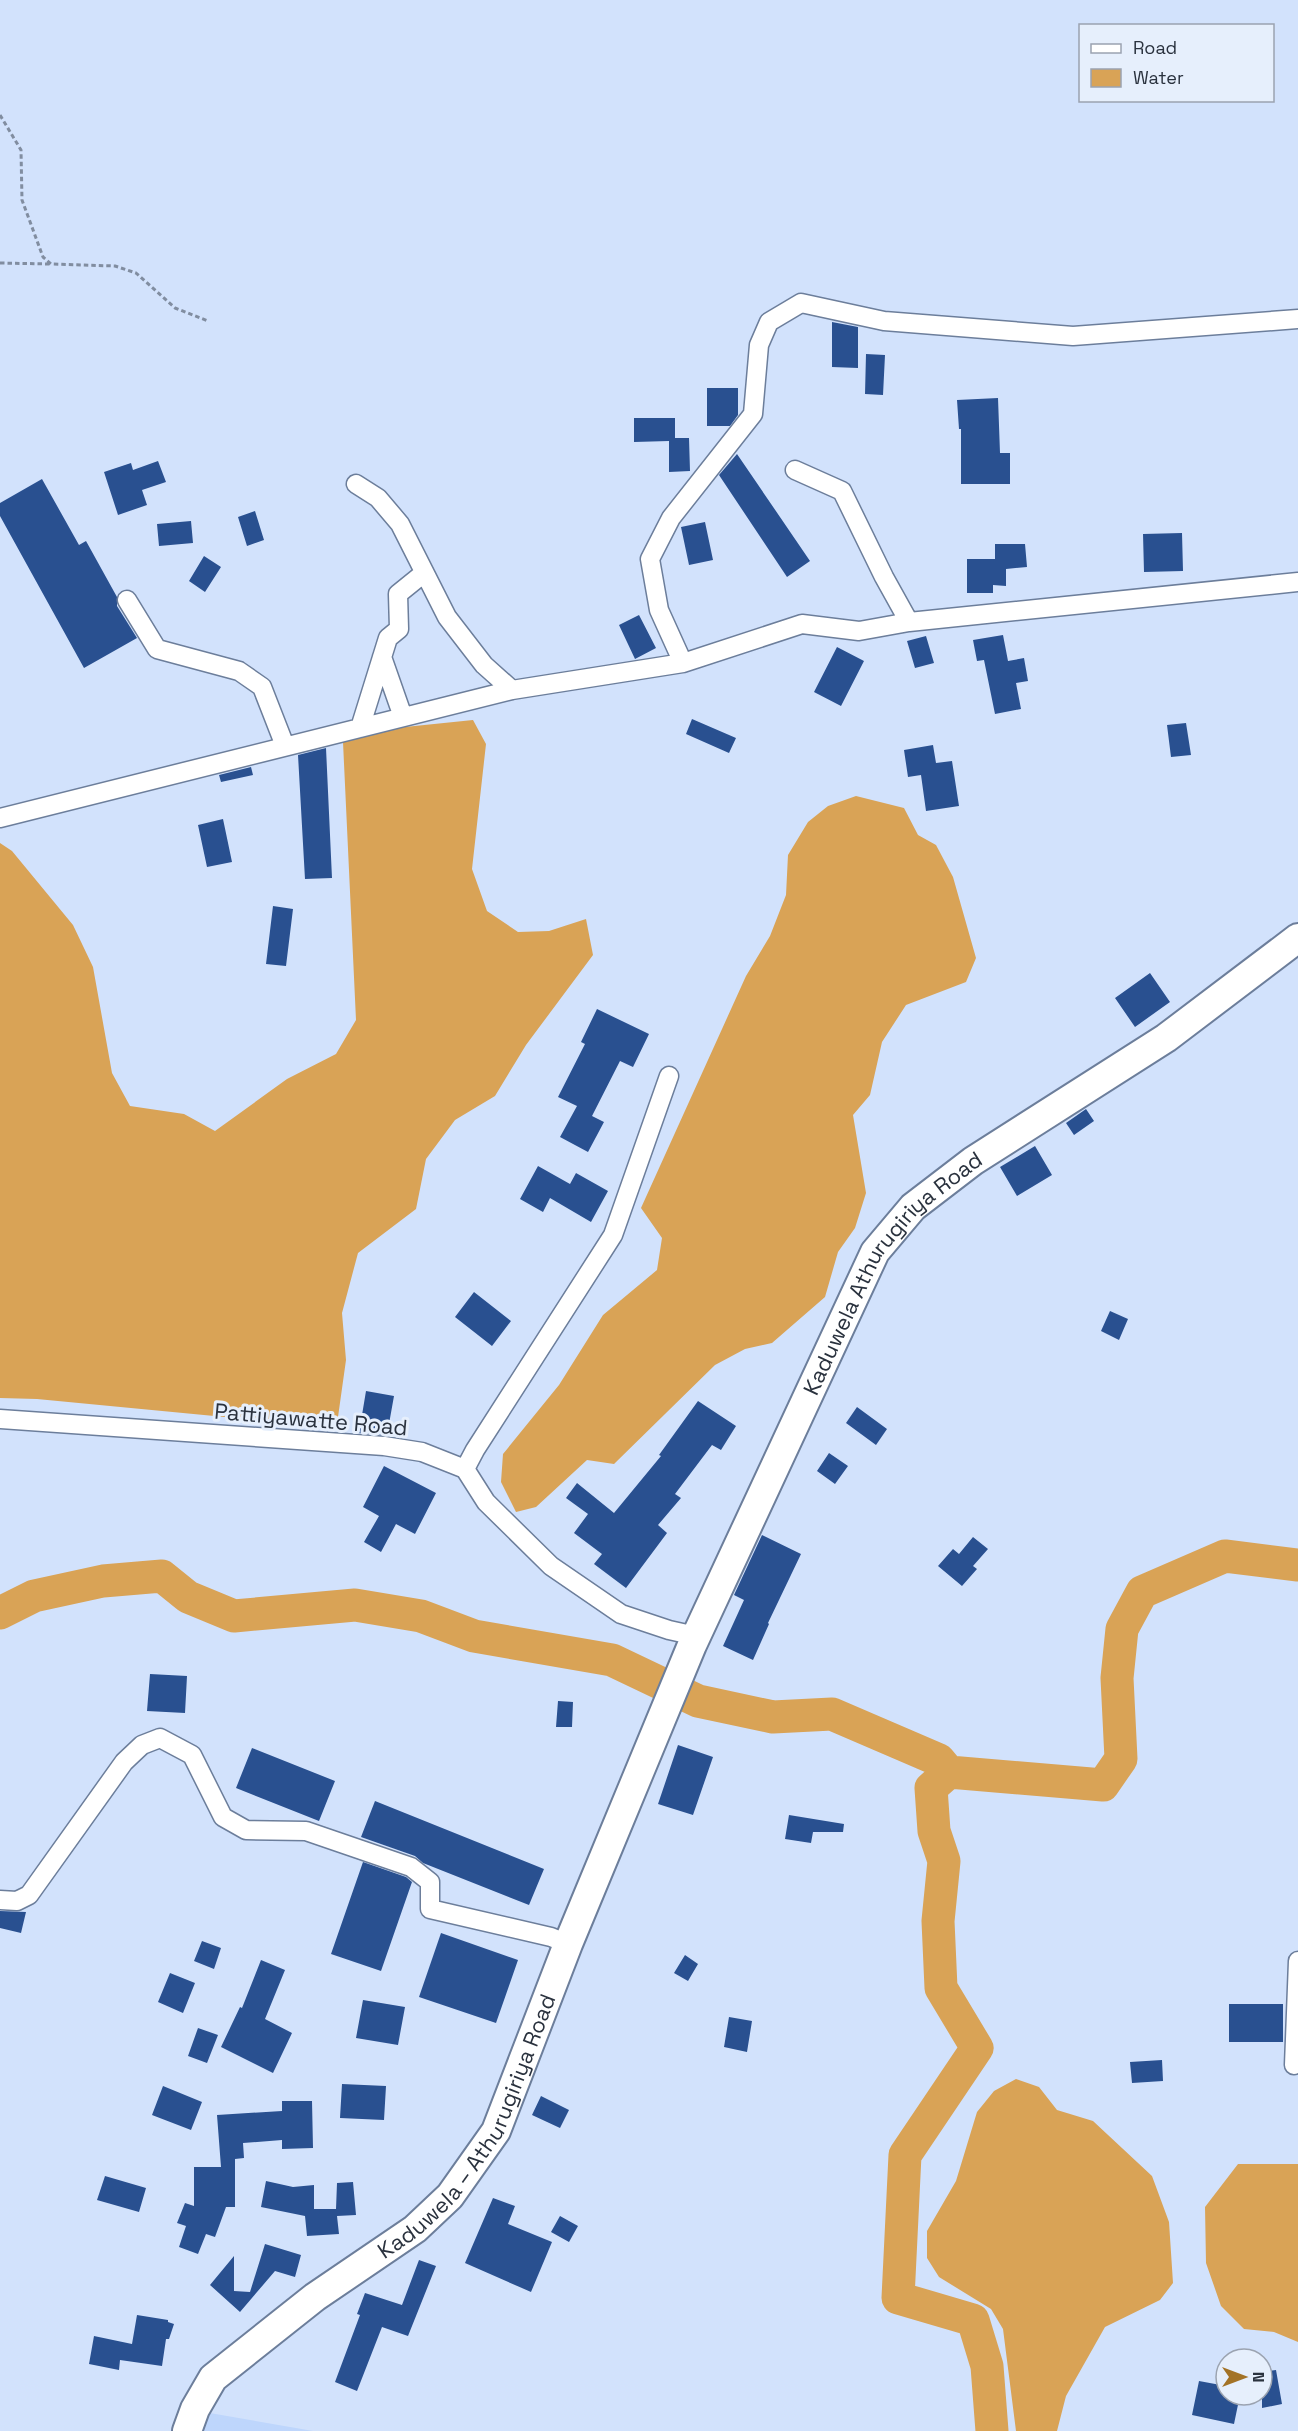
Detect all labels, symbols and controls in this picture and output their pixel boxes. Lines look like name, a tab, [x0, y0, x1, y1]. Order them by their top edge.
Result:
legend	[1079, 24, 1274, 102]
text: Road	[1133, 36, 1177, 59]
text: Water	[1133, 66, 1184, 89]
street label: Kaduwela Athurugiriya Road	[796, 1145, 987, 1399]
street label: Pattiyawatte Road	[213, 1397, 409, 1441]
street label: Kaduwela – Athurugiriya Road	[372, 1990, 561, 2264]
north arrow	[1214, 2347, 1274, 2407]
text: N	[1248, 2372, 1269, 2382]

